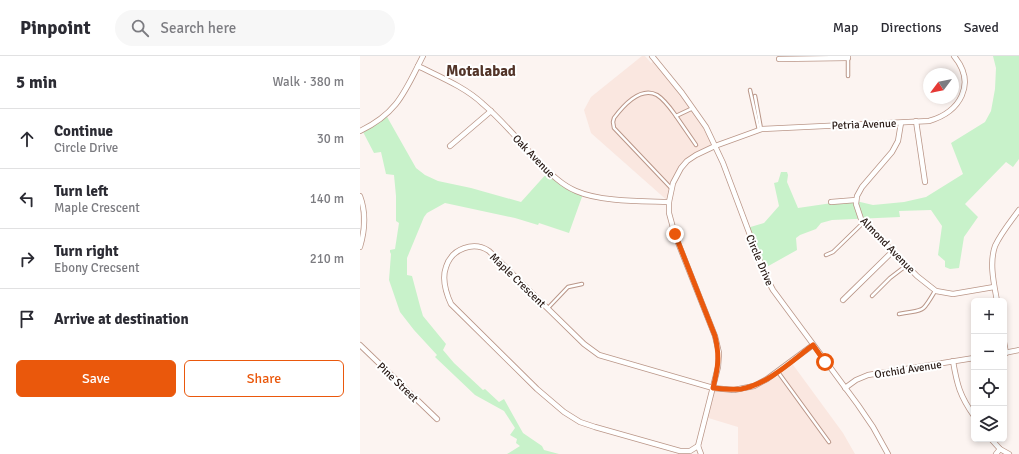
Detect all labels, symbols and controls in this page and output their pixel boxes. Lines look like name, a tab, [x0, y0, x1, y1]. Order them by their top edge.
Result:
search box	[115, 10, 395, 46]
text: Pinpoint	[20, 16, 91, 40]
icon: search	[129, 17, 151, 39]
text: Search here	[161, 19, 236, 37]
text: Map	[833, 19, 859, 36]
text: Directions	[881, 19, 942, 36]
text: Saved	[964, 19, 999, 36]
district label: Motalabad	[446, 62, 516, 80]
north arrow	[923, 68, 959, 104]
text: 5 min	[16, 72, 57, 93]
text: Walk · 380 m	[273, 74, 344, 90]
street label: Petria Avenue	[831, 117, 897, 132]
text: Continue	[54, 122, 113, 140]
icon: ahead	[16, 128, 38, 150]
text: 30 m	[317, 131, 344, 147]
street label: Oak Avenue	[510, 132, 557, 181]
text: Circle Drive	[54, 140, 118, 156]
text: Turn left	[54, 182, 108, 200]
icon: left	[16, 188, 38, 210]
text: 140 m	[310, 191, 344, 207]
text: Maple Crescent	[54, 200, 140, 216]
street label: Almond Avenue	[858, 215, 918, 276]
route end	[666, 225, 684, 243]
street label: Circle Drive	[743, 233, 776, 288]
text: Turn right	[54, 242, 119, 260]
icon: right	[16, 248, 38, 270]
street label: Maple Crescent	[487, 250, 548, 310]
text: 210 m	[310, 251, 344, 267]
text: Ebony Crecsent	[54, 260, 140, 276]
map controls	[971, 298, 1007, 442]
button: +	[971, 298, 1007, 334]
icon: arrive	[16, 308, 38, 330]
text: Arrive at destination	[54, 310, 189, 328]
button: −	[971, 334, 1007, 370]
route start	[816, 353, 834, 371]
street label: Orchid Avenue	[874, 358, 943, 381]
button: Save	[16, 360, 176, 397]
button: Share	[184, 360, 344, 397]
street label: Pine Street	[375, 360, 421, 405]
button: locate	[971, 370, 1007, 406]
button: layers	[971, 406, 1007, 442]

